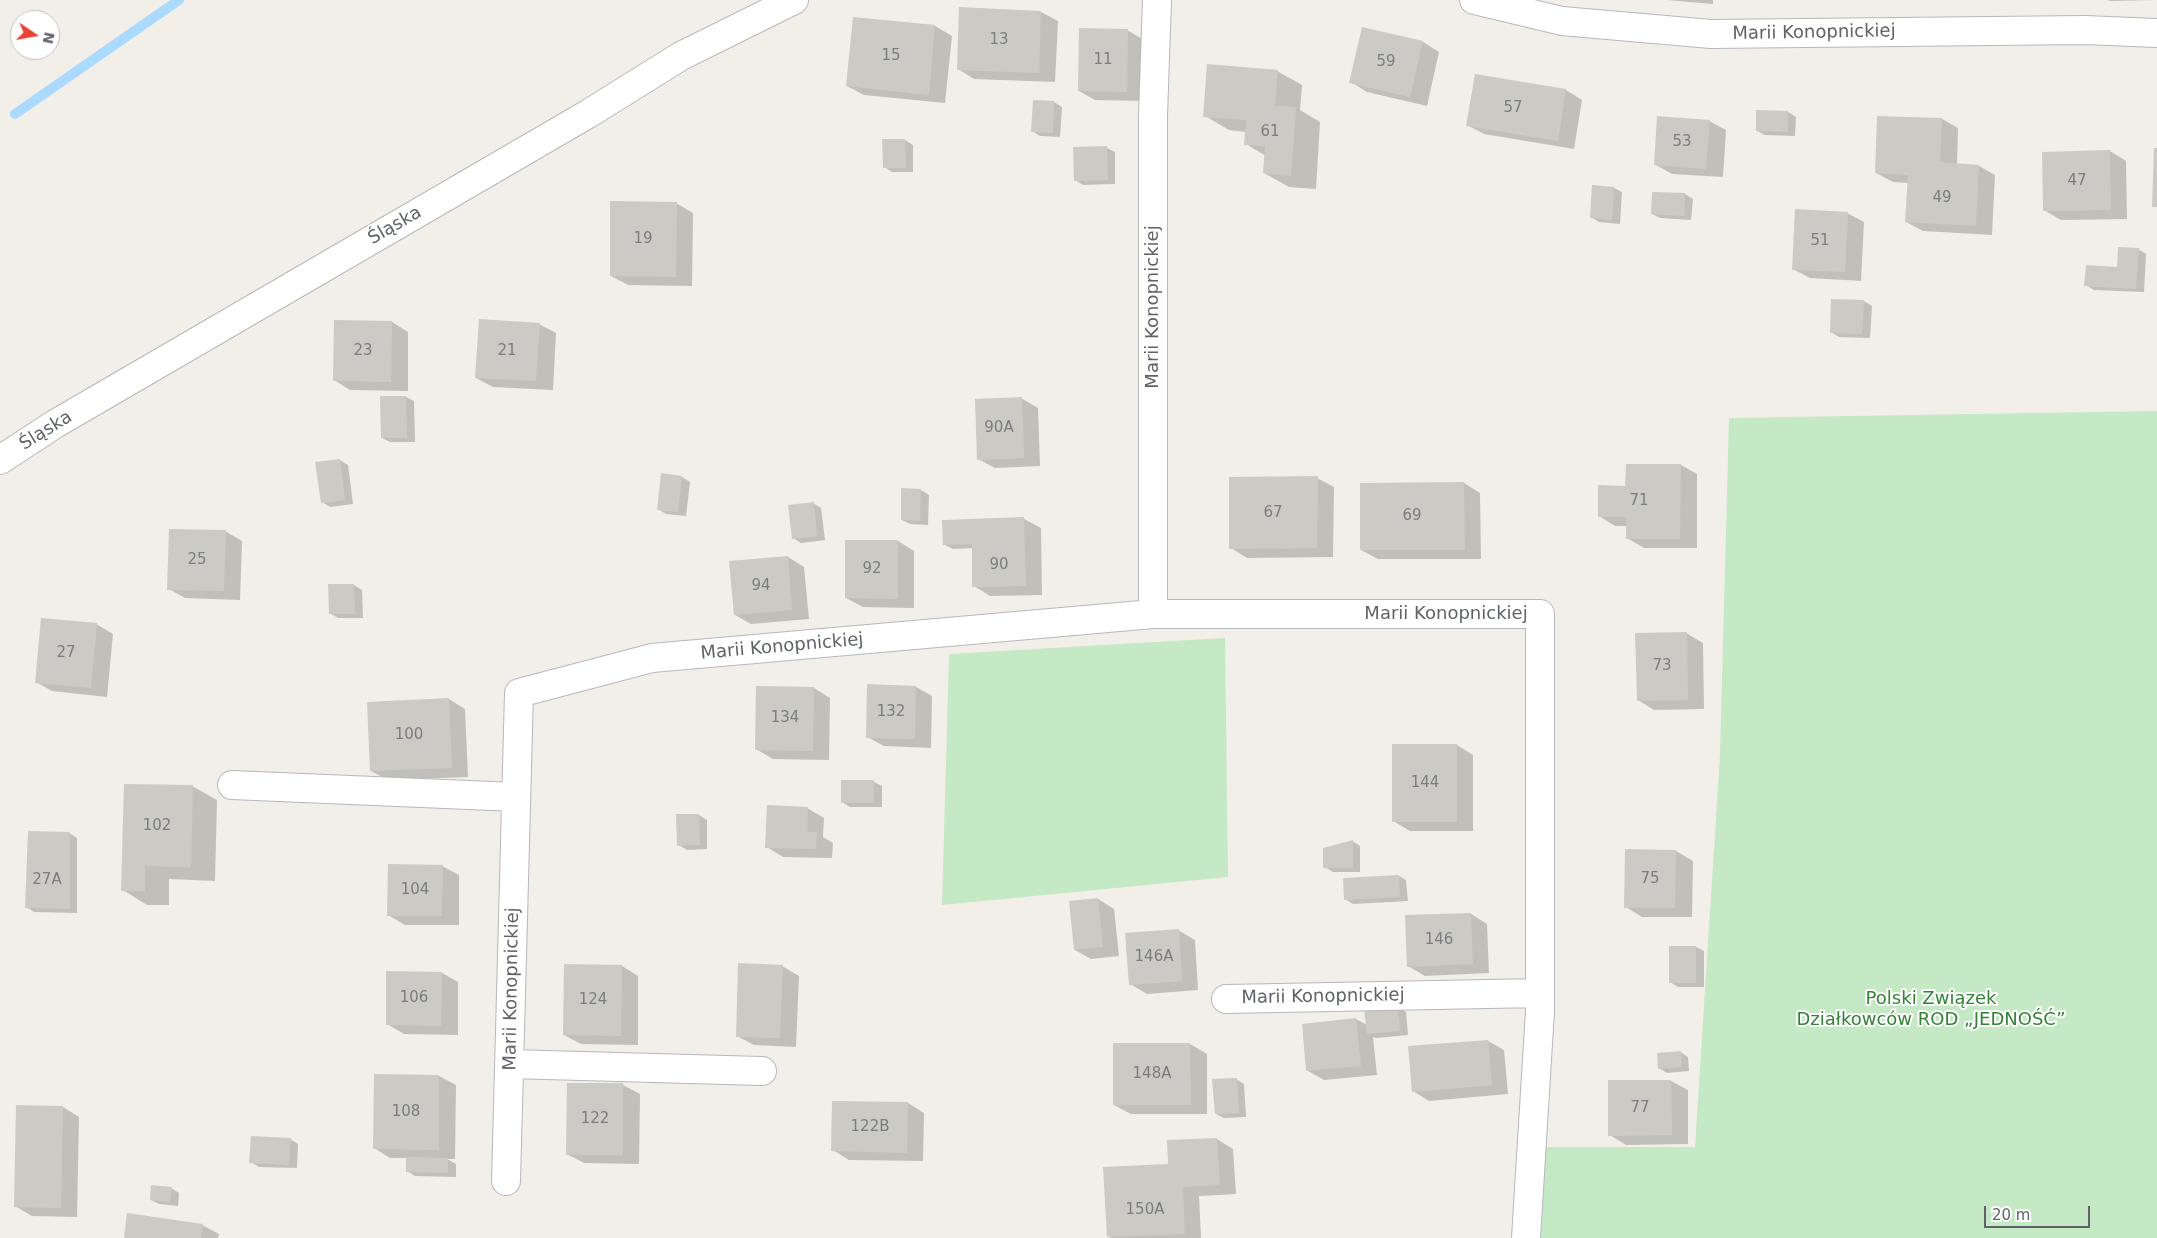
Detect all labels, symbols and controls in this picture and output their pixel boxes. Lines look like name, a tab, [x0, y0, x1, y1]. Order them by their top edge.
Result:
north arrow	[10, 10, 60, 60]
street label: Marii Konopnickiej	[1732, 21, 1896, 45]
text: N	[40, 31, 58, 45]
house number: 13	[989, 31, 1009, 49]
house number: 15	[881, 47, 901, 65]
house number: 11	[1093, 51, 1113, 69]
house number: 59	[1376, 53, 1396, 71]
house number: 57	[1503, 99, 1523, 117]
house number: 61	[1260, 123, 1280, 141]
house number: 53	[1672, 133, 1692, 151]
house number: 47	[2067, 172, 2087, 190]
house number: 49	[1932, 189, 1952, 207]
street label: Śląska	[364, 202, 426, 250]
street label: Marii Konopnickiej	[1142, 225, 1164, 389]
house number: 19	[633, 230, 653, 248]
house number: 51	[1810, 232, 1830, 250]
house number: 23	[353, 342, 373, 360]
house number: 21	[497, 342, 517, 360]
street label: Śląska	[16, 406, 76, 456]
house number: 90A	[984, 419, 1014, 437]
house number: 71	[1629, 492, 1649, 510]
house number: 67	[1263, 504, 1283, 522]
house number: 69	[1402, 507, 1422, 525]
house number: 25	[187, 551, 207, 569]
house number: 90	[989, 556, 1009, 574]
house number: 92	[862, 560, 882, 578]
house number: 94	[751, 577, 771, 595]
street label: Marii Konopnickiej	[1364, 603, 1528, 625]
street label: Marii Konopnickiej	[700, 629, 864, 665]
house number: 27	[56, 644, 76, 662]
house number: 73	[1652, 657, 1672, 675]
house number: 132	[877, 703, 905, 721]
house number: 134	[771, 709, 799, 727]
house number: 100	[395, 726, 423, 744]
house number: 144	[1411, 774, 1439, 792]
house number: 102	[143, 817, 171, 835]
house number: 75	[1640, 870, 1660, 888]
house number: 27A	[32, 871, 62, 889]
house number: 104	[401, 881, 429, 899]
street label: Marii Konopnickiej	[500, 907, 524, 1071]
house number: 146	[1425, 931, 1453, 949]
house number: 146A	[1135, 948, 1173, 966]
street label: Marii Konopnickiej	[1241, 985, 1405, 1009]
park label: Polski Związek Działkowców ROD „JEDNOŚĆ”	[1796, 988, 2066, 1030]
house number: 106	[400, 989, 428, 1007]
house number: 124	[579, 991, 607, 1009]
house number: 148A	[1133, 1065, 1171, 1083]
house number: 77	[1630, 1099, 1650, 1117]
house number: 108	[392, 1103, 420, 1121]
house number: 122	[581, 1110, 609, 1128]
house number: 122B	[851, 1118, 889, 1136]
scale bar	[1987, 1196, 2093, 1228]
house number: 150A	[1126, 1201, 1164, 1219]
text: 20 m	[1992, 1206, 2030, 1224]

